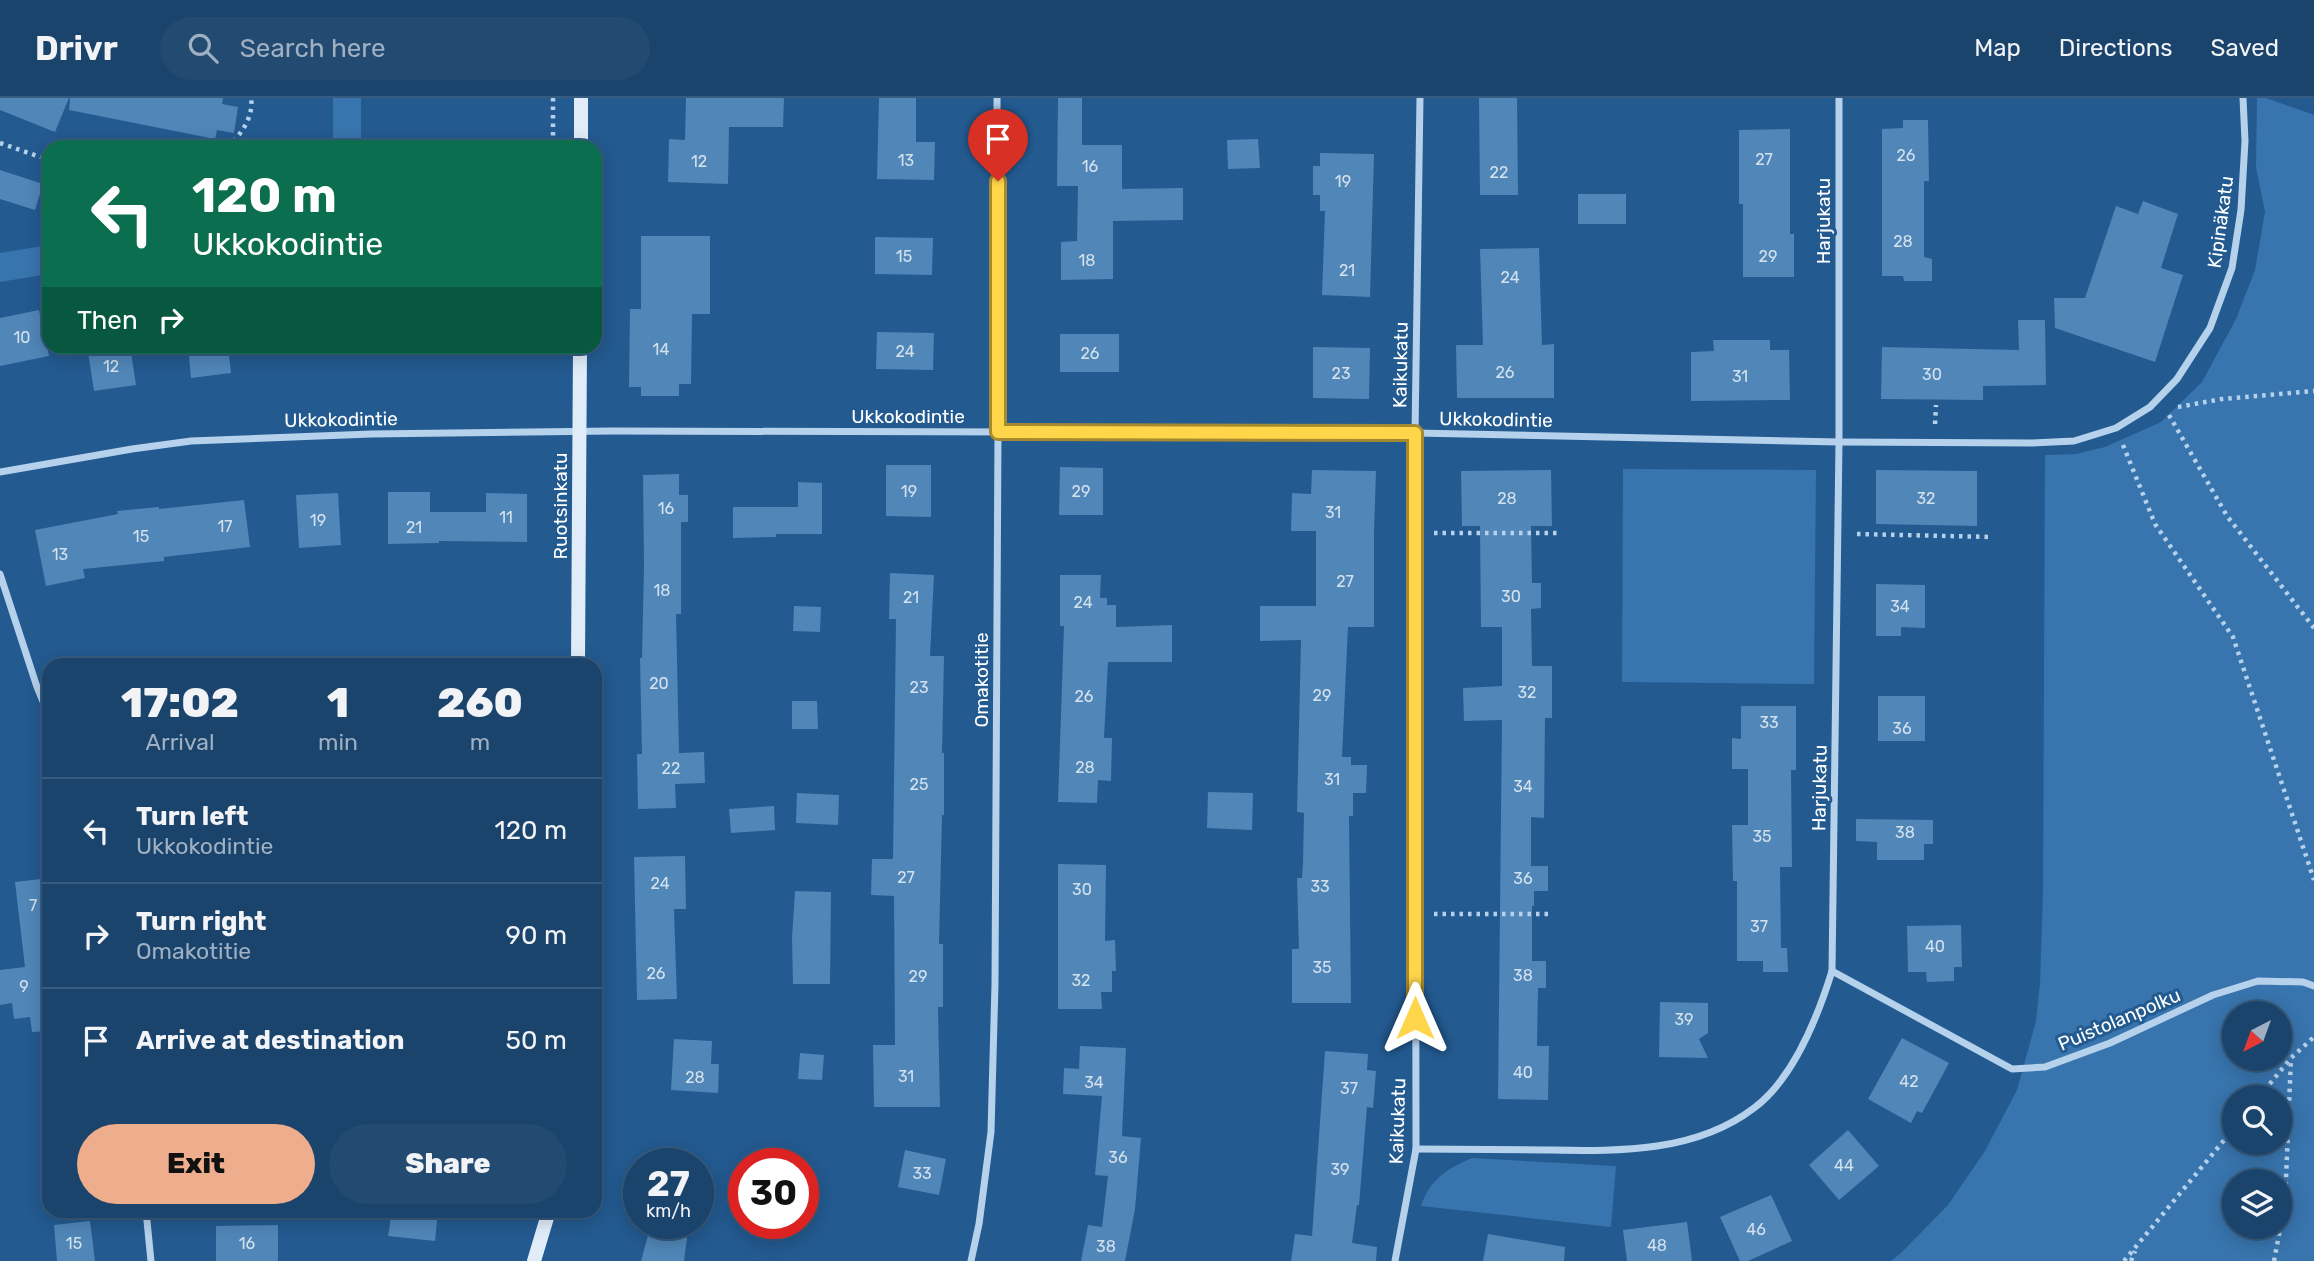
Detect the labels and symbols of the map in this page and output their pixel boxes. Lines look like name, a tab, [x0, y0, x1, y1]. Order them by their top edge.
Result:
pin	[968, 109, 1028, 181]
house number: 26	[1896, 146, 1916, 165]
house number: 27	[1755, 150, 1773, 169]
house number: 13	[898, 151, 914, 170]
house number: 12	[691, 152, 707, 171]
house number: 16	[1082, 157, 1099, 176]
house number: 22	[1490, 163, 1508, 182]
house number: 19	[1335, 172, 1351, 191]
street label: Kipinäkatu	[2203, 175, 2238, 270]
street label: Harjukatu	[1812, 178, 1835, 264]
house number: 28	[1893, 232, 1913, 251]
house number: 15	[896, 247, 912, 266]
house number: 29	[1759, 247, 1777, 266]
house number: 18	[1078, 251, 1096, 270]
house number: 21	[1339, 261, 1355, 280]
house number: 24	[1500, 268, 1520, 287]
street label: Kaikukatu	[1388, 322, 1413, 408]
house number: 10	[13, 328, 31, 347]
house number: 14	[653, 340, 669, 359]
house number: 24	[895, 342, 915, 361]
house number: 26	[1080, 344, 1100, 363]
house number: 12	[103, 357, 119, 376]
house number: 26	[1495, 363, 1515, 382]
house number: 23	[1331, 364, 1351, 383]
house number: 30	[1922, 365, 1942, 384]
house number: 31	[1732, 367, 1748, 386]
street label: Ukkokodintie	[851, 405, 965, 428]
street label: Ukkokodintie	[284, 407, 398, 432]
street label: Ukkokodintie	[1439, 407, 1553, 432]
street label: Ruotsinkatu	[549, 453, 572, 559]
house number: 19	[901, 482, 917, 501]
house number: 29	[1072, 482, 1090, 501]
house number: 28	[1497, 489, 1517, 508]
house number: 32	[1916, 489, 1936, 508]
house number: 16	[658, 499, 675, 518]
house number: 31	[1325, 503, 1341, 522]
house number: 11	[499, 508, 513, 527]
house number: 19	[310, 511, 326, 530]
house number: 17	[217, 517, 233, 536]
house number: 21	[406, 518, 422, 537]
house number: 15	[133, 527, 149, 546]
house number: 13	[52, 545, 68, 564]
house number: 27	[1336, 572, 1354, 591]
house number: 18	[653, 581, 671, 600]
house number: 30	[1501, 587, 1521, 606]
house number: 21	[903, 588, 919, 607]
house number: 24	[1073, 593, 1093, 612]
house number: 34	[1890, 597, 1910, 616]
street label: Omakotitie	[970, 632, 993, 728]
house number: 20	[649, 674, 669, 693]
house number: 23	[909, 678, 929, 697]
house number: 32	[1517, 683, 1537, 702]
house number: 29	[1313, 686, 1331, 705]
house number: 26	[1074, 687, 1094, 706]
house number: 33	[1759, 713, 1779, 732]
house number: 36	[1892, 719, 1912, 738]
street label: Harjukatu	[1807, 745, 1832, 831]
house number: 28	[1075, 758, 1095, 777]
house number: 22	[662, 759, 680, 778]
house number: 31	[1324, 770, 1340, 789]
house number: 25	[910, 775, 928, 794]
house number: 34	[1513, 777, 1533, 796]
house number: 38	[1895, 823, 1915, 842]
house number: 35	[1752, 827, 1772, 846]
house number: 27	[897, 868, 915, 887]
house number: 36	[1513, 869, 1533, 888]
house number: 24	[650, 874, 670, 893]
house number: 33	[1310, 877, 1330, 896]
house number: 30	[1072, 880, 1092, 899]
house number: 7	[29, 896, 37, 915]
house number: 37	[1750, 917, 1768, 936]
house number: 40	[1925, 937, 1945, 956]
house number: 35	[1312, 958, 1332, 977]
house number: 26	[646, 964, 666, 983]
house number: 38	[1513, 966, 1533, 985]
house number: 29	[909, 967, 927, 986]
house number: 32	[1071, 971, 1091, 990]
house number: 9	[19, 977, 29, 996]
position arrow	[1378, 981, 1452, 1055]
street label: Puistolanpolku	[2054, 983, 2184, 1056]
north arrow	[2222, 1001, 2292, 1071]
house number: 39	[1674, 1010, 1694, 1029]
house number: 40	[1513, 1063, 1533, 1082]
house number: 31	[898, 1067, 914, 1086]
house number: 28	[685, 1068, 705, 1087]
house number: 42	[1899, 1072, 1919, 1091]
house number: 34	[1084, 1073, 1104, 1092]
street label: Kaikukatu	[1384, 1077, 1411, 1165]
house number: 37	[1340, 1079, 1358, 1098]
speed limit sign: 30	[728, 1148, 819, 1239]
house number: 36	[1108, 1148, 1128, 1167]
house number: 44	[1834, 1156, 1854, 1175]
house number: 39	[1330, 1160, 1350, 1179]
house number: 33	[912, 1164, 932, 1183]
house number: 46	[1746, 1220, 1766, 1239]
house number: 15	[66, 1234, 82, 1253]
house number: 16	[239, 1234, 256, 1253]
house number: 48	[1647, 1236, 1667, 1255]
house number: 38	[1096, 1237, 1116, 1256]

